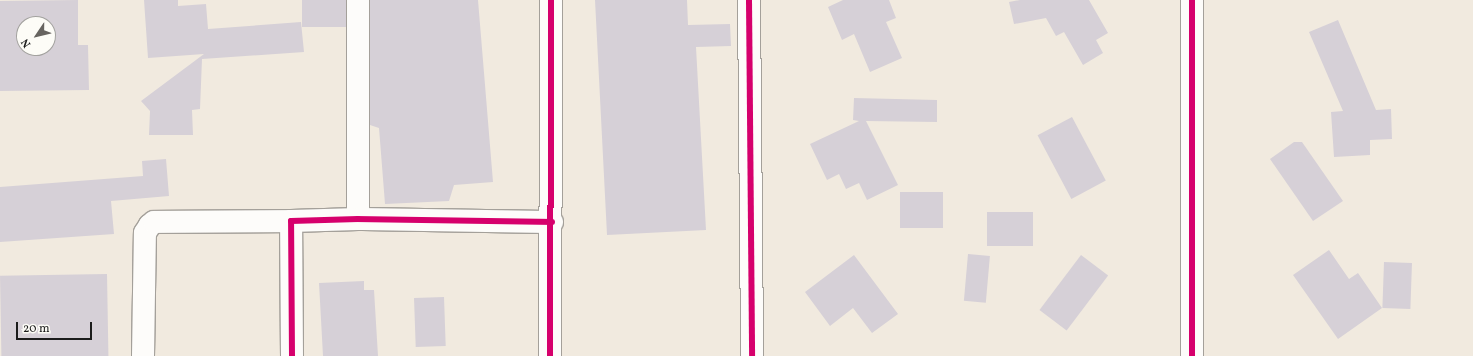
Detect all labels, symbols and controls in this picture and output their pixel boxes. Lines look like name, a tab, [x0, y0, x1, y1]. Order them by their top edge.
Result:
north arrow	[16, 16, 56, 56]
text: N	[18, 35, 35, 50]
scale bar	[18, 314, 94, 340]
text: 20 m	[23, 321, 50, 337]

